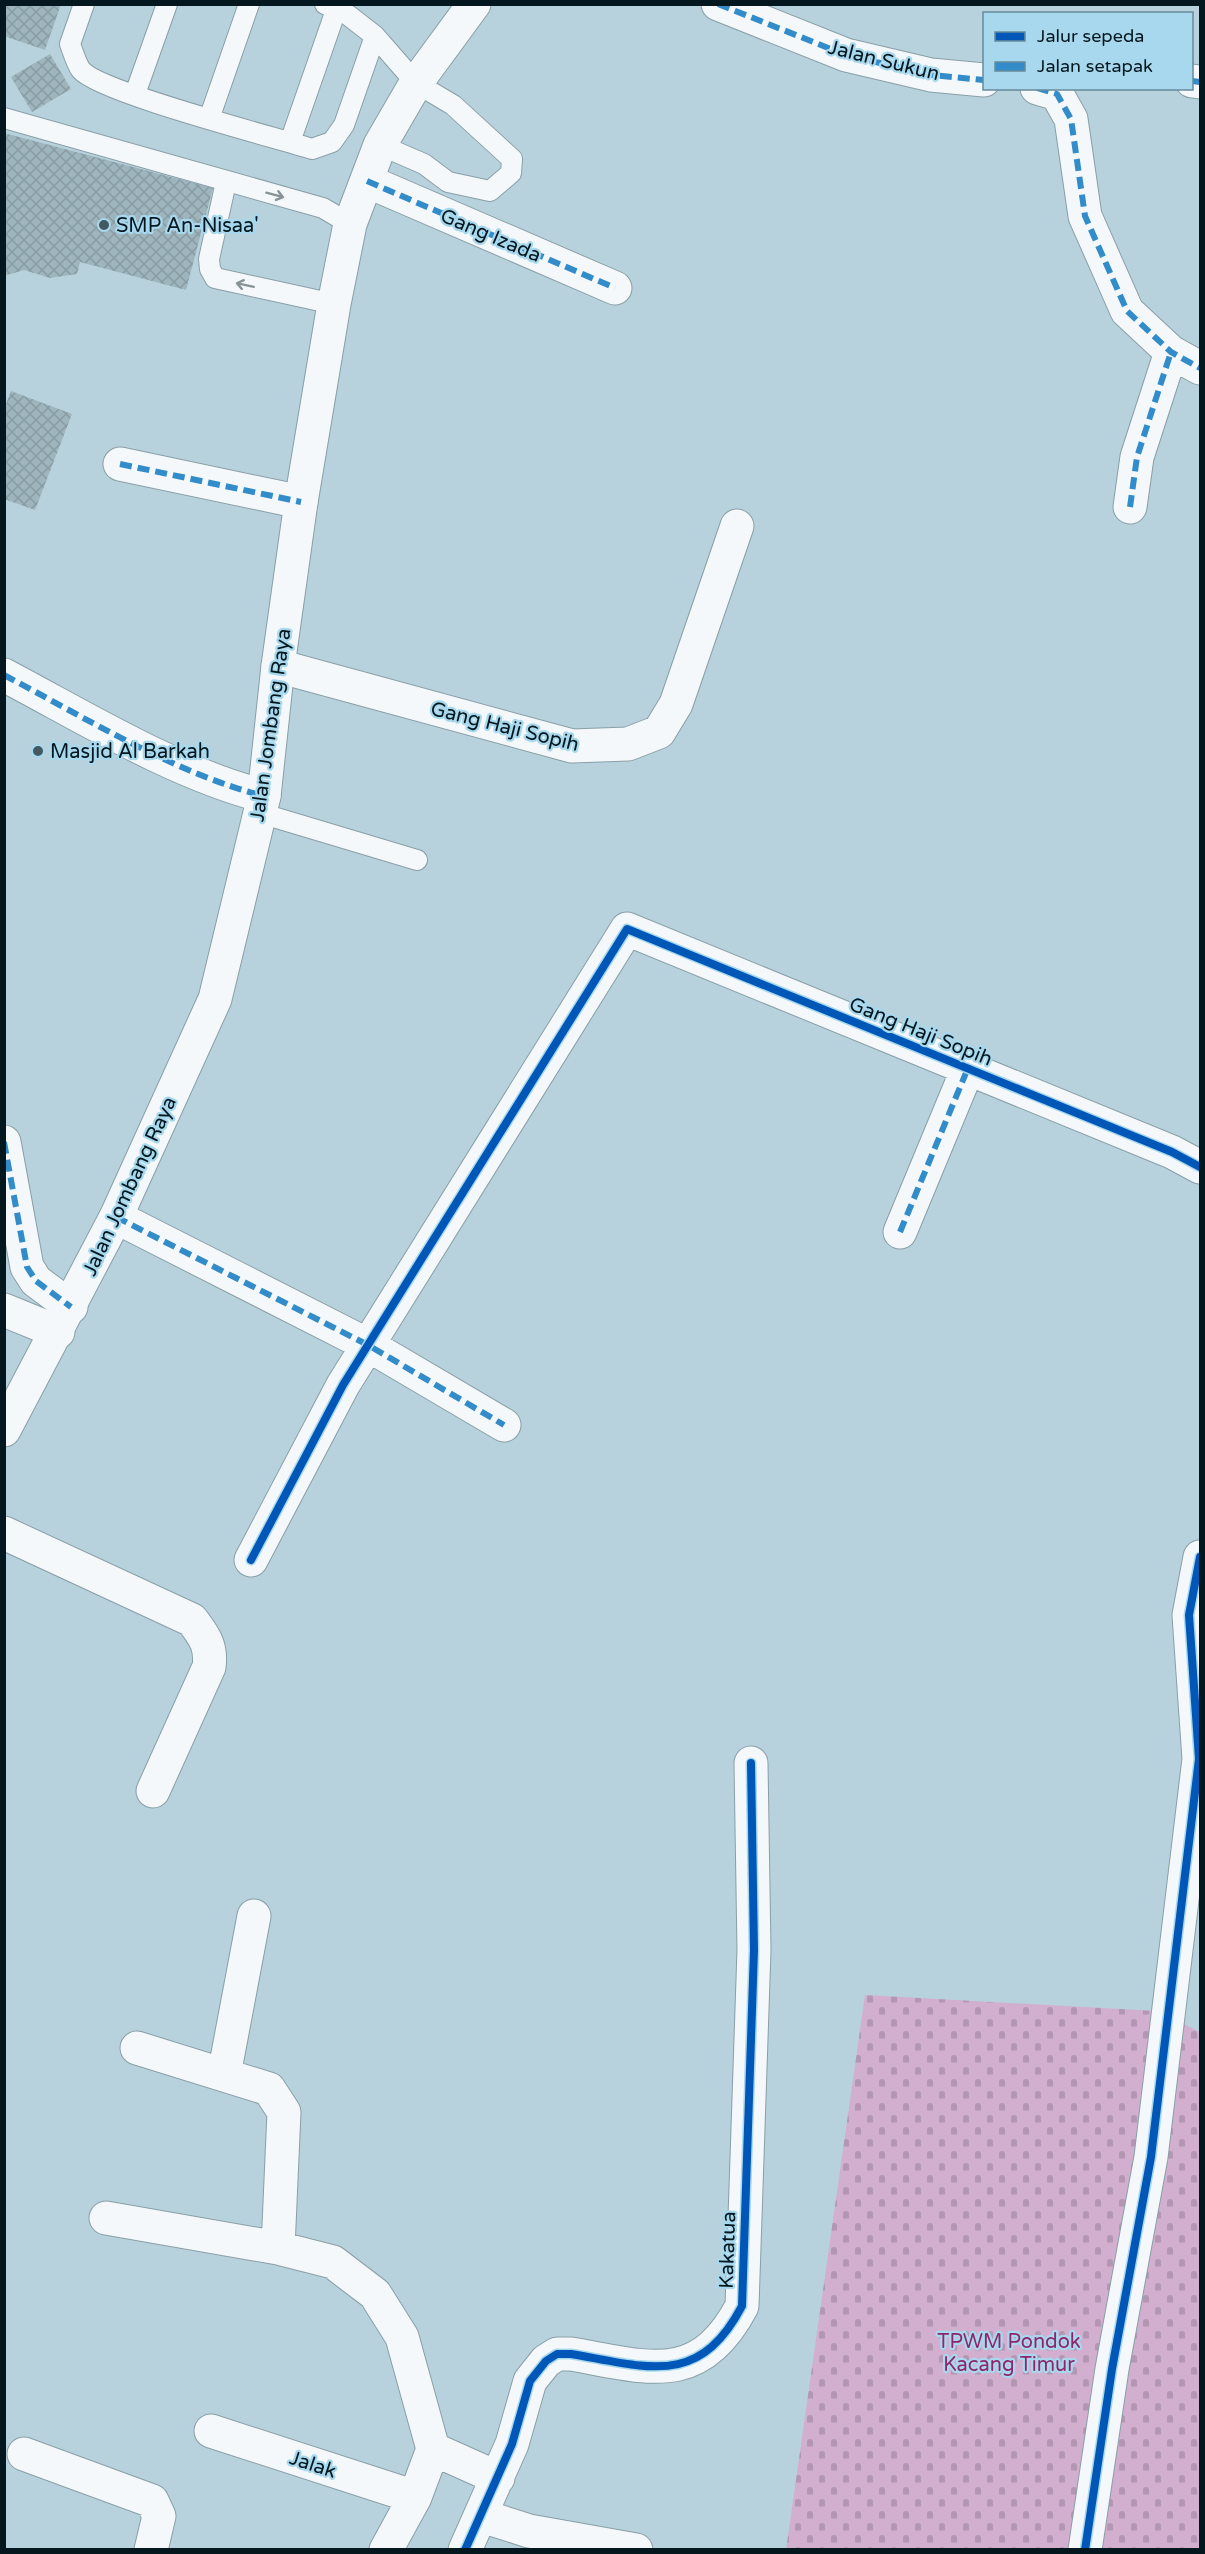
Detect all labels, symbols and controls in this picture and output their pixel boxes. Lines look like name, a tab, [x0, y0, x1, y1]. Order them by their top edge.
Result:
legend	[983, 12, 1193, 90]
text: Jalur sepeda	[1037, 25, 1144, 47]
street label: Jalan Sukun	[826, 36, 942, 86]
text: Jalan setapak	[1037, 55, 1153, 77]
one-way arrow	[265, 190, 284, 201]
street label: Gang Izada	[437, 204, 545, 268]
place label: SMP An-Nisaa'	[116, 214, 259, 238]
marker: SMP An-Nisaa'	[97, 218, 111, 232]
one-way arrow	[236, 279, 255, 290]
street label: Jalan Jombang Raya	[246, 627, 296, 823]
street label: Gang Haji Sopih	[428, 697, 582, 757]
place label: Masjid Al Barkah	[50, 740, 210, 764]
marker: Masjid Al Barkah	[31, 744, 45, 758]
street label: Gang Haji Sopih	[846, 992, 996, 1072]
street label: Jalan Jombang Raya	[78, 1093, 182, 1280]
street label: Kakatua	[715, 2211, 741, 2289]
park label: TPWM Pondok Kacang Timur	[937, 2330, 1081, 2377]
street label: Jalak	[286, 2446, 339, 2484]

